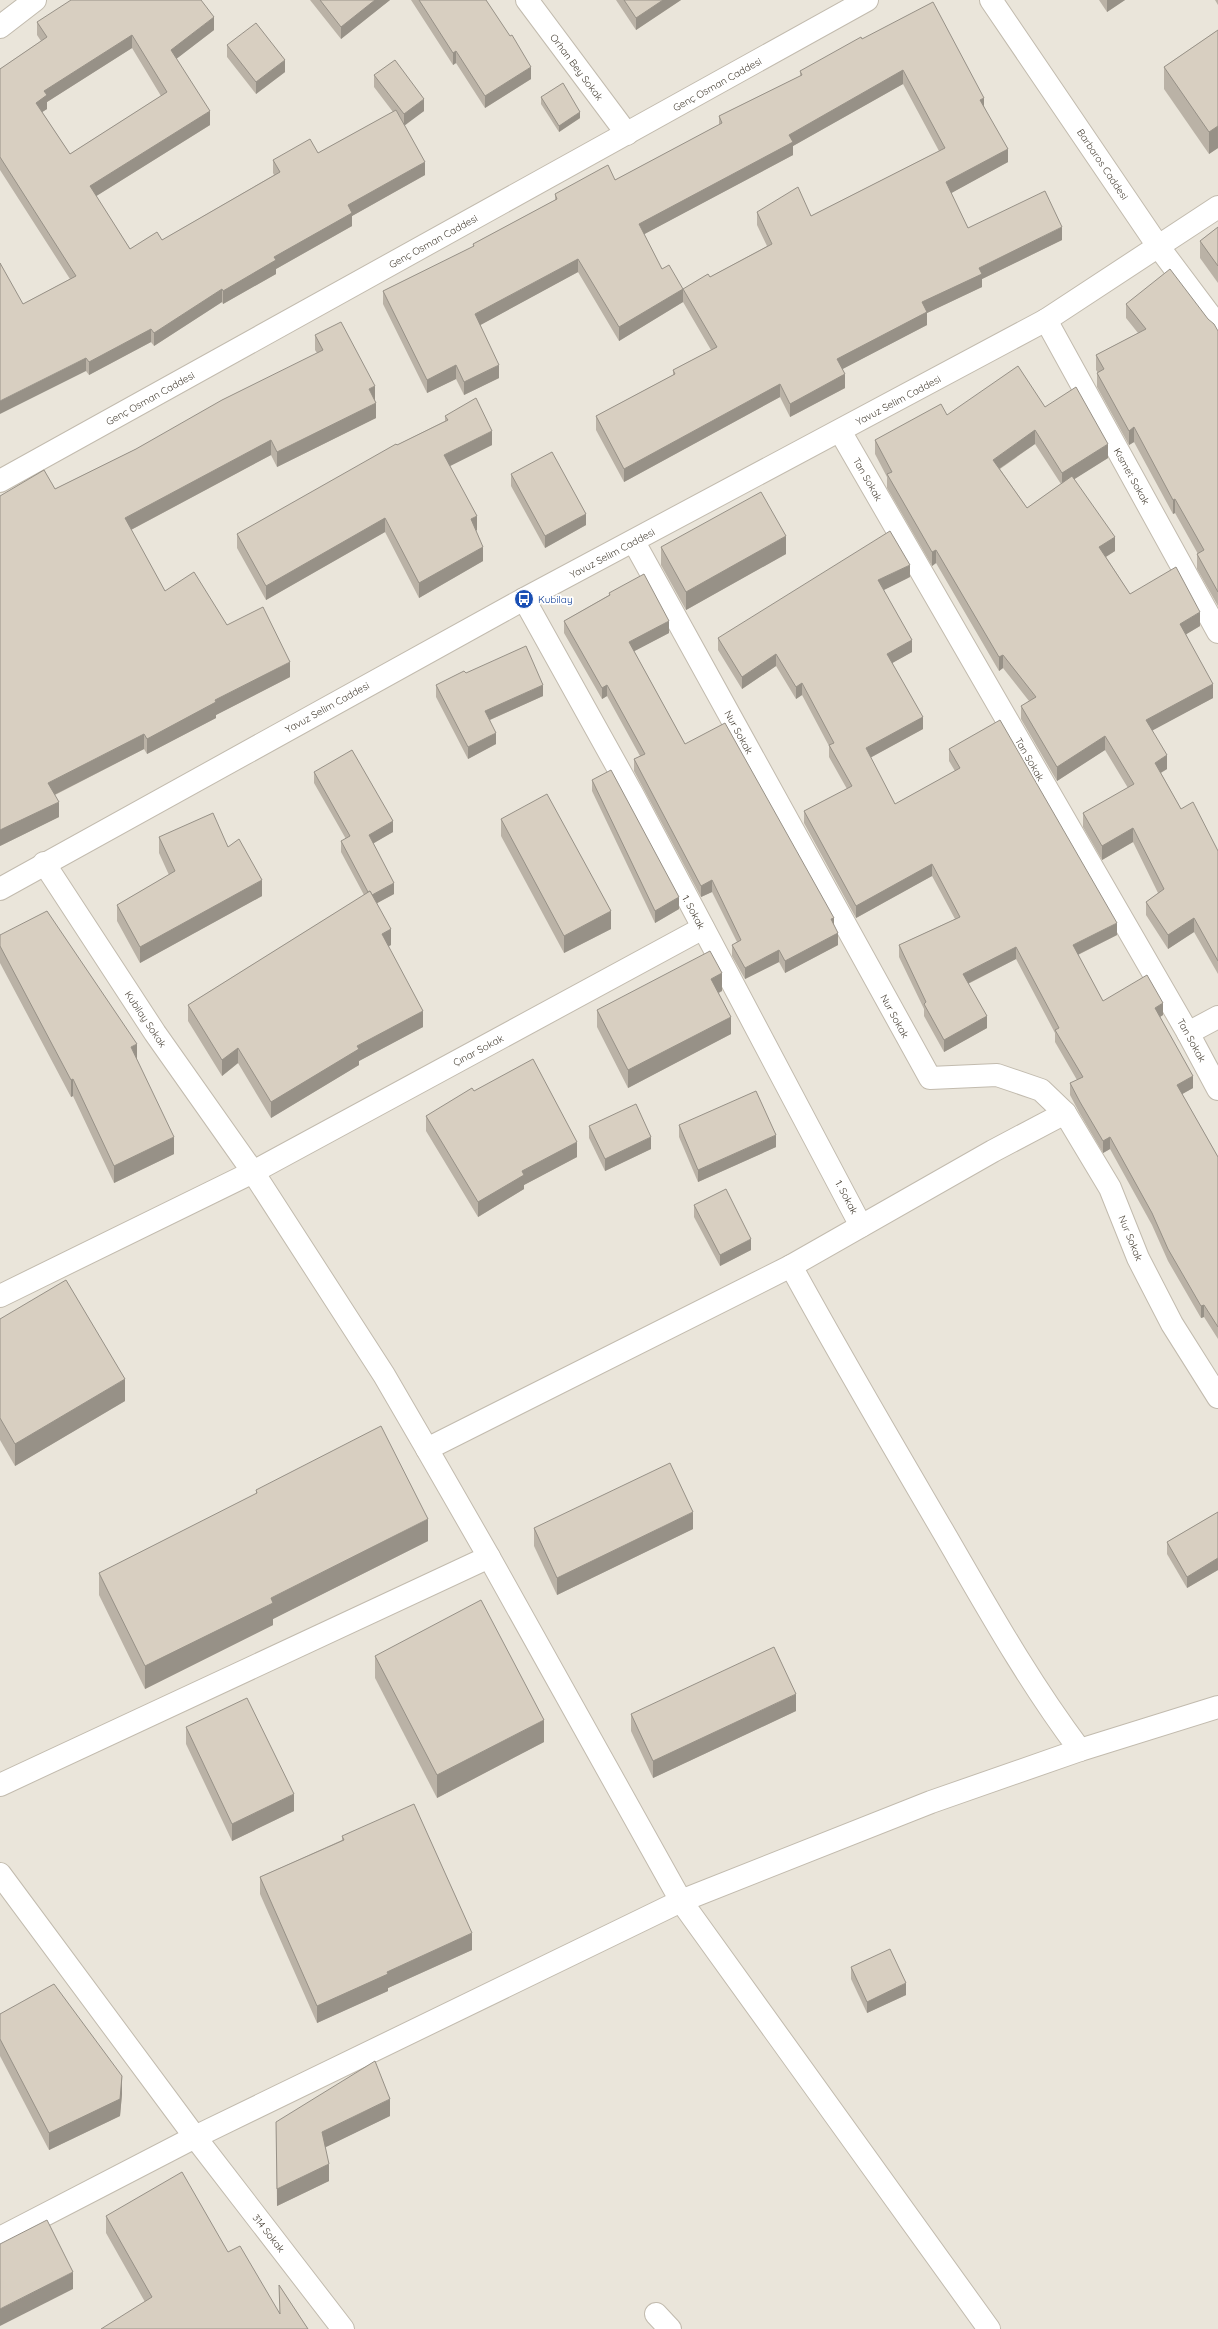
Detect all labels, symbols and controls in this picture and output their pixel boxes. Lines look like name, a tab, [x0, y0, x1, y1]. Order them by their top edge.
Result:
street label: Orhan Bey Sokak	[547, 31, 606, 103]
street label: Genç Osman Caddesi	[671, 55, 764, 114]
street label: Barbaros Caddesi	[1074, 126, 1131, 202]
street label: Genç Osman Caddesi	[387, 212, 480, 271]
street label: Genç Osman Caddesi	[104, 369, 197, 428]
street label: Yavuz Selim Caddesi	[853, 373, 943, 428]
street label: Kısmet Sokak	[1111, 446, 1152, 507]
street label: Tan Sokak	[850, 455, 885, 503]
street label: Yavuz Selim Caddesi	[567, 526, 657, 581]
bus stop icon: Kubilay	[513, 588, 535, 610]
place label: Kubilay	[538, 593, 573, 606]
street label: Yavuz Selim Caddesi	[283, 679, 372, 736]
street label: Nur Sokak	[721, 708, 756, 756]
street label: Tan Sokak	[1012, 735, 1047, 783]
street label: 1. Sokak	[679, 893, 708, 931]
street label: Kubilay Sokak	[122, 988, 169, 1050]
street label: Nur Sokak	[877, 992, 912, 1040]
street label: Tan Sokak	[1174, 1016, 1209, 1064]
street label: Çınar Sokak	[451, 1032, 506, 1069]
street label: 1. Sokak	[832, 1178, 861, 1216]
street label: Nur Sokak	[1116, 1214, 1146, 1263]
street label: 314 Sokak	[250, 2212, 288, 2255]

